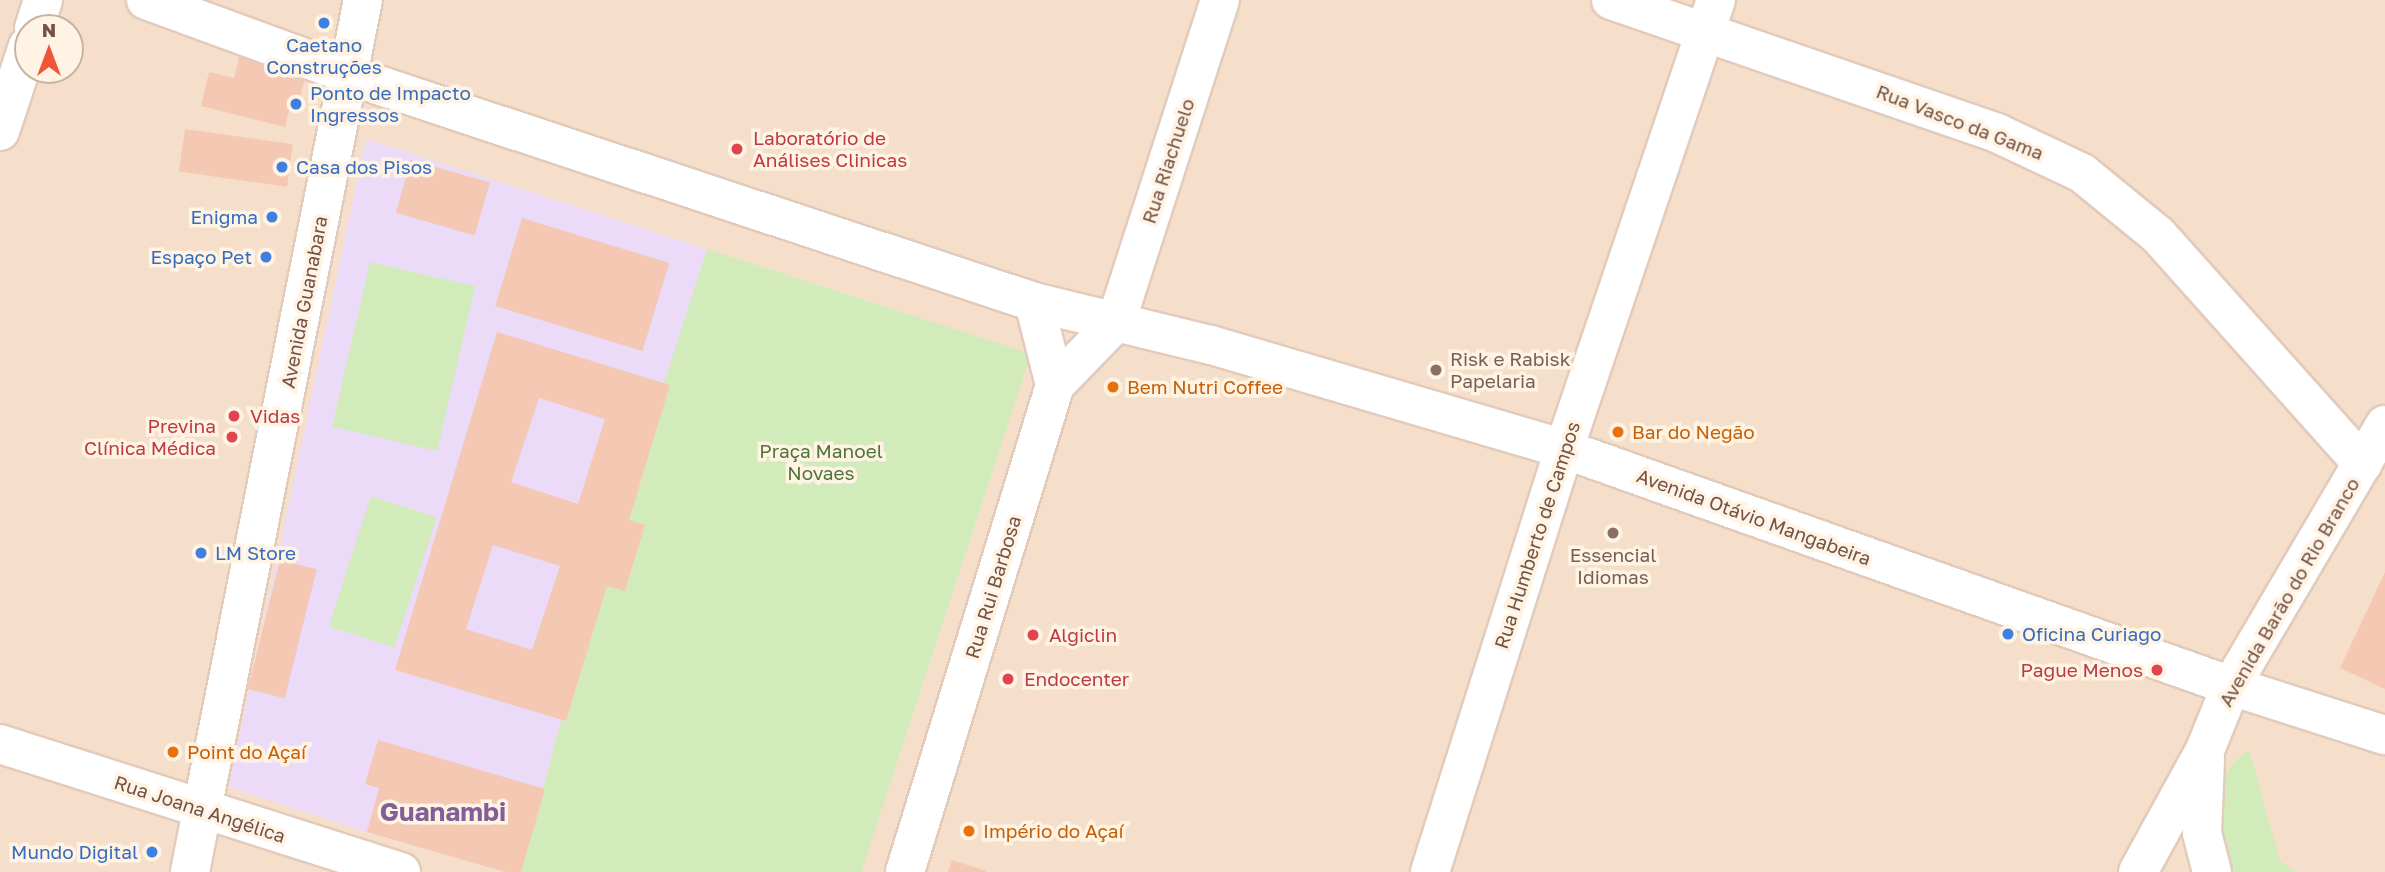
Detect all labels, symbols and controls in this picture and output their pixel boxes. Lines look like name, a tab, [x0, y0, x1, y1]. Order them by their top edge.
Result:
north arrow	[14, 14, 84, 84]
marker: Caetano Construções	[316, 15, 332, 31]
text: N	[42, 18, 56, 41]
place label: Caetano Construções	[266, 34, 382, 78]
street label: Rua Vasco da Gama	[1873, 80, 2047, 164]
place label: Ponto de Impacto Ingressos	[310, 82, 471, 126]
marker: Ponto de Impacto Ingressos	[288, 96, 304, 112]
street label: Rua Riachuelo	[1137, 96, 1199, 226]
place label: Laboratório de Análises Clinicas	[753, 127, 907, 171]
marker: Laboratório de Análises Clinicas	[727, 139, 747, 159]
place label: Casa dos Pisos	[296, 156, 432, 178]
marker: Casa dos Pisos	[274, 159, 290, 175]
place label: Enigma	[190, 206, 258, 228]
marker: Enigma	[264, 209, 280, 225]
street label: Avenida Guanabara	[276, 214, 332, 390]
place label: Espaço Pet	[151, 246, 252, 268]
marker: Espaço Pet	[258, 249, 274, 265]
place label: Risk e Rabisk Papelaria	[1450, 348, 1570, 392]
marker: Risk e Rabisk Papelaria	[1428, 362, 1444, 378]
place label: Bem Nutri Coffee	[1127, 376, 1283, 398]
marker: Bem Nutri Coffee	[1105, 379, 1121, 395]
place label: Vidas	[250, 405, 300, 427]
marker: Vidas	[224, 406, 244, 426]
place label: Previna Clínica Médica	[84, 415, 216, 459]
street label: Rua Humberto de Campos	[1489, 418, 1585, 652]
place label: Bar do Negão	[1632, 421, 1755, 443]
marker: Bar do Negão	[1610, 424, 1626, 440]
marker: Previna Clínica Médica	[222, 427, 242, 447]
park label: Praça Manoel Novaes	[759, 440, 883, 484]
street label: Avenida Otávio Mangabeira	[1634, 464, 1874, 570]
street label: Avenida Barão do Rio Branco	[2214, 473, 2364, 711]
street label: Rua Rui Barbosa	[960, 513, 1026, 661]
marker: Essencial Idiomas	[1605, 525, 1621, 541]
place label: LM Store	[215, 542, 296, 564]
place label: Essencial Idiomas	[1570, 544, 1656, 588]
marker: LM Store	[193, 545, 209, 561]
place label: Oficina Curiago	[2022, 623, 2161, 645]
place label: Algiclin	[1049, 624, 1117, 646]
marker: Algiclin	[1023, 625, 1043, 645]
marker: Oficina Curiago	[2000, 626, 2016, 642]
place label: Pague Menos	[2021, 659, 2143, 681]
marker: Pague Menos	[2149, 662, 2165, 678]
place label: Endocenter	[1024, 668, 1129, 690]
marker: Endocenter	[998, 669, 1018, 689]
place label: Point do Açaí	[187, 741, 306, 763]
marker: Point do Açaí	[165, 744, 181, 760]
street label: Rua Joana Angélica	[111, 771, 289, 847]
district label: Guanambi	[380, 796, 506, 828]
place label: Império do Açaí	[983, 820, 1124, 842]
marker: Império do Açaí	[961, 823, 977, 839]
place label: Mundo Digital	[11, 841, 138, 863]
marker: Mundo Digital	[144, 844, 160, 860]

